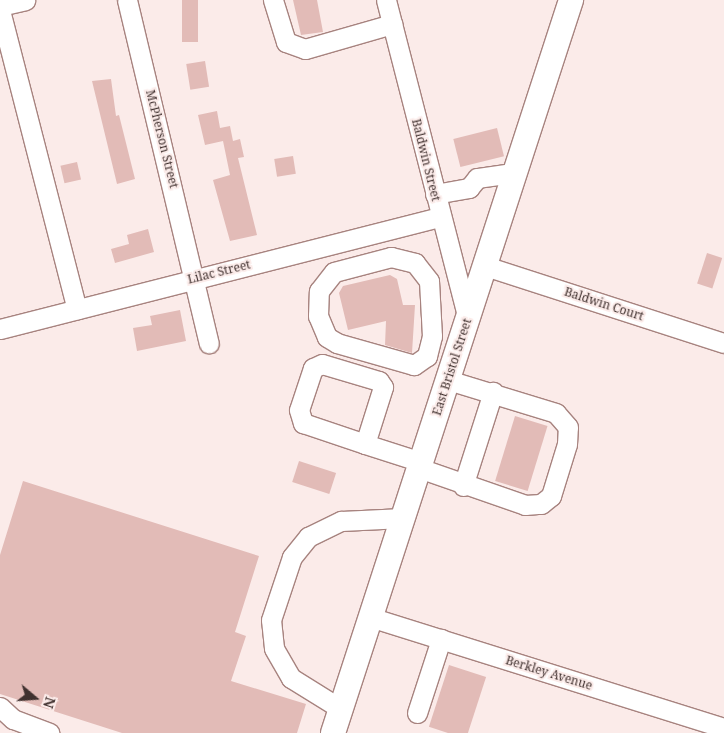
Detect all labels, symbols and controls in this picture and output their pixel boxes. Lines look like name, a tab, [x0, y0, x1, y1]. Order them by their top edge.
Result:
street label: McPherson Street	[143, 88, 181, 190]
street label: Baldwin Street	[409, 117, 443, 203]
street label: Lilac Street	[186, 257, 252, 287]
street label: Baldwin Court	[563, 284, 645, 324]
street label: East Bristol Street	[430, 317, 474, 417]
street label: Berkley Avenue	[504, 653, 594, 693]
north arrow	[10, 673, 60, 723]
text: N	[39, 695, 60, 711]

